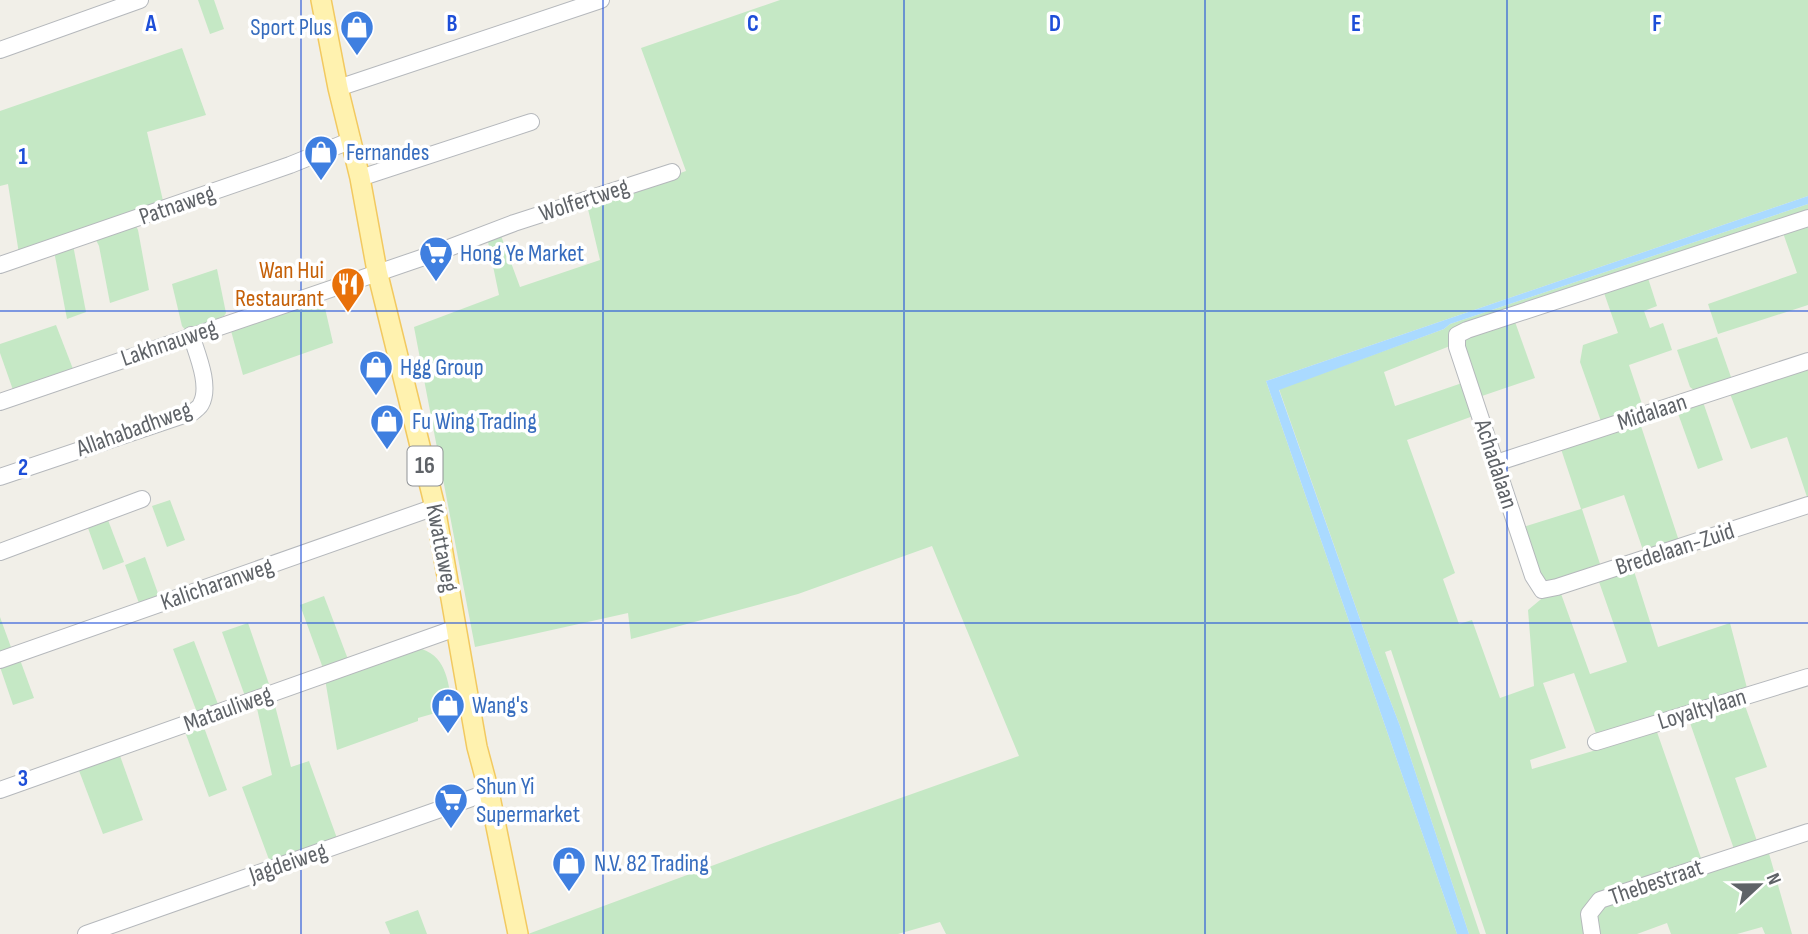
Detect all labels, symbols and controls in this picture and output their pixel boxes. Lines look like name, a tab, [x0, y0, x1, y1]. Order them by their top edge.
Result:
shop icon: Sport Plus	[338, 8, 376, 57]
text: A	[145, 10, 158, 38]
text: B	[447, 10, 458, 38]
text: C	[747, 10, 759, 38]
text: D	[1049, 10, 1061, 38]
text: E	[1351, 10, 1361, 38]
text: F	[1652, 10, 1662, 38]
place label: Sport Plus	[250, 13, 332, 42]
shop icon: Fernandes	[302, 133, 340, 182]
place label: Fernandes	[346, 138, 429, 167]
text: 1	[18, 143, 28, 171]
street label: Wolfertweg	[535, 172, 633, 228]
street label: Patnaweg	[135, 179, 219, 231]
supermarket icon: Hong Ye Market	[417, 234, 455, 283]
place label: Hong Ye Market	[460, 239, 584, 268]
place label: Wan Hui Restaurant	[235, 256, 324, 313]
restaurant icon: Wan Hui Restaurant	[329, 265, 367, 314]
street label: Lakhnauweg	[117, 313, 221, 373]
shop icon: Hgg Group	[357, 348, 395, 397]
place label: Hgg Group	[400, 353, 484, 382]
street label: Midalaan	[1614, 387, 1690, 437]
street label: Allahabadhweg	[72, 395, 195, 464]
shop icon: Fu Wing Trading	[368, 402, 406, 451]
place label: Fu Wing Trading	[412, 407, 537, 436]
street label: Achadalaan	[1468, 415, 1524, 512]
road number: 16	[408, 446, 442, 486]
text: 2	[18, 454, 28, 482]
street label: Kwattaweg	[419, 501, 465, 595]
street label: Bredelaan-Zuid	[1612, 516, 1738, 582]
street label: Kalicharanweg	[157, 551, 277, 617]
street label: Matauliweg	[180, 680, 276, 738]
street label: Loyaltylaan	[1654, 682, 1750, 736]
shop icon: Wang's	[429, 686, 467, 735]
place label: Wang's	[472, 691, 528, 720]
text: 3	[18, 765, 28, 793]
place label: Shun Yi Supermarket	[476, 772, 580, 829]
supermarket icon: Shun Yi Supermarket	[432, 781, 470, 830]
street label: Jagdeiweg	[244, 836, 331, 890]
shop icon: N.V. 82 Trading	[550, 844, 588, 893]
place label: N.V. 82 Trading	[594, 849, 709, 878]
north arrow	[1724, 850, 1794, 920]
street label: Thebestraat	[1605, 852, 1707, 912]
text: N	[1761, 870, 1786, 888]

